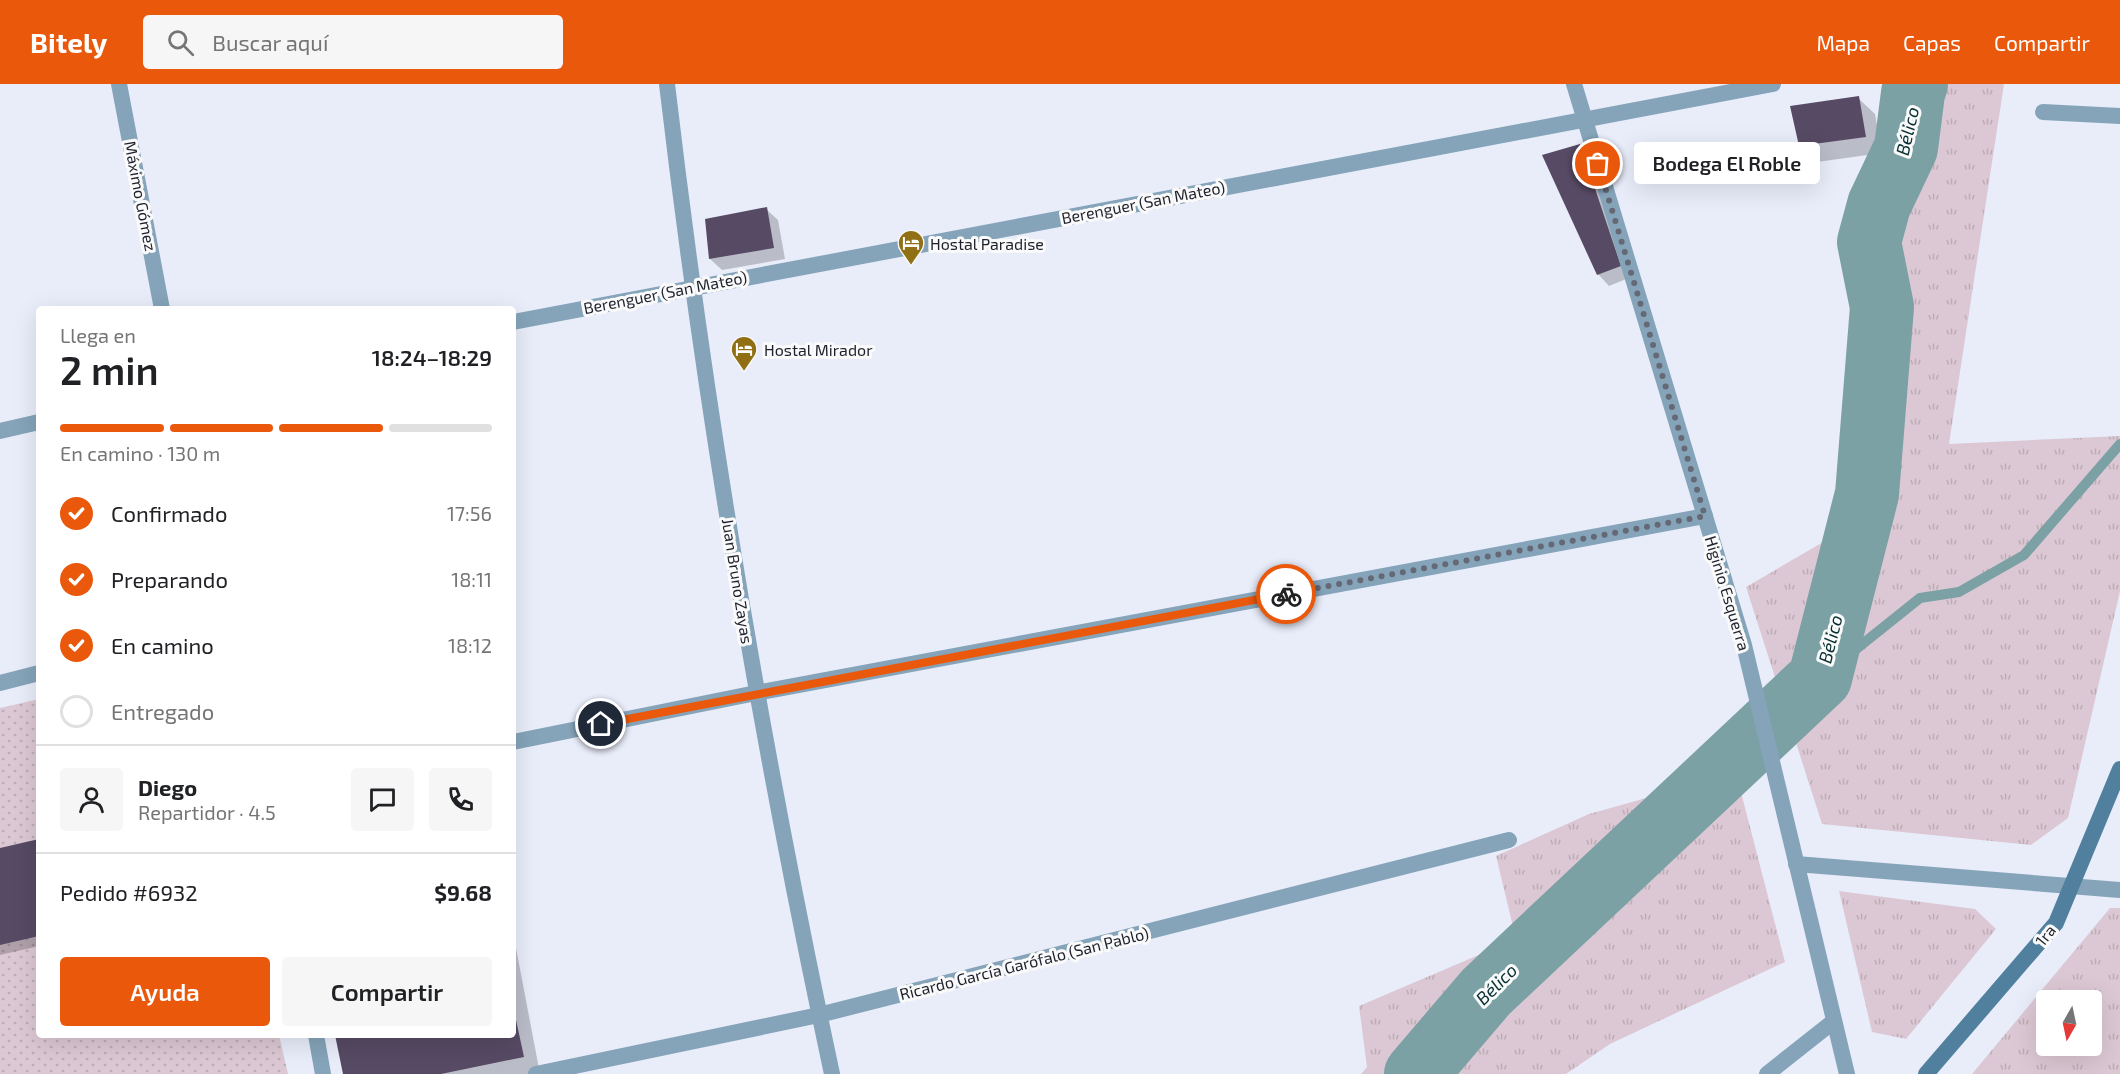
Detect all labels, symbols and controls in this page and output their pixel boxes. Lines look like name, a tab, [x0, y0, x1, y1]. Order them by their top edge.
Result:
search box	[143, 15, 563, 69]
text: Bitely	[30, 25, 107, 59]
icon: search	[164, 26, 197, 59]
text: Buscar aquí	[212, 29, 328, 55]
text: Mapa	[1816, 30, 1870, 55]
text: Capas	[1903, 30, 1961, 55]
text: Compartir	[1994, 30, 2090, 55]
water label: Bélico	[1891, 105, 1923, 157]
pin	[1572, 138, 1623, 189]
street label: Máximo Gómez	[121, 139, 161, 253]
callout: Bodega El Roble	[1634, 143, 1820, 185]
icon: bag	[1581, 147, 1614, 180]
text: Bodega El Roble	[1653, 151, 1801, 175]
street label: Berenguer (San Mateo)	[1060, 177, 1226, 227]
hotel icon: Hostal Paradise	[896, 228, 926, 266]
place label: Hostal Paradise	[930, 234, 1044, 253]
street label: Berenguer (San Mateo)	[582, 267, 748, 317]
text: Llega en	[60, 323, 136, 347]
hotel icon: Hostal Mirador	[729, 334, 759, 372]
place label: Hostal Mirador	[764, 340, 873, 359]
text: 18:24–18:29	[372, 344, 492, 370]
text: 2 min	[60, 346, 159, 393]
text: En camino · 130 m	[60, 441, 220, 465]
icon: check	[60, 497, 93, 530]
text: Confirmado	[111, 500, 227, 526]
text: 17:56	[447, 501, 492, 525]
street label: Juan Bruno Zayas	[719, 517, 757, 645]
street label: Higinio Esquerra	[1702, 533, 1754, 653]
icon: check	[60, 563, 93, 596]
courier	[1256, 564, 1316, 624]
text: Preparando	[111, 566, 228, 592]
text: 18:11	[451, 567, 492, 591]
icon: bike	[1270, 578, 1303, 611]
water label: Bélico	[1813, 612, 1847, 666]
icon: check	[60, 629, 93, 662]
text: En camino	[111, 632, 214, 658]
text: 18:12	[448, 633, 492, 657]
text: Entregado	[111, 698, 214, 724]
pin	[575, 698, 626, 749]
icon: home	[584, 707, 617, 740]
button: person	[60, 768, 123, 831]
button: chat	[351, 768, 414, 831]
button: phone	[429, 768, 492, 831]
text: Diego	[138, 774, 197, 800]
text: Repartidor · 4.5	[138, 800, 276, 824]
text: Pedido #6932	[60, 879, 198, 905]
text: $9.68	[434, 879, 492, 905]
street label: 1ra	[2031, 921, 2059, 949]
street label: Ricardo García Garófalo (San Pablo)	[897, 923, 1151, 1003]
button: Ayuda	[60, 957, 270, 1026]
button: Compartir	[282, 957, 492, 1026]
water label: Bélico	[1471, 959, 1521, 1009]
north arrow	[2036, 990, 2102, 1056]
map controls	[2036, 990, 2102, 1056]

